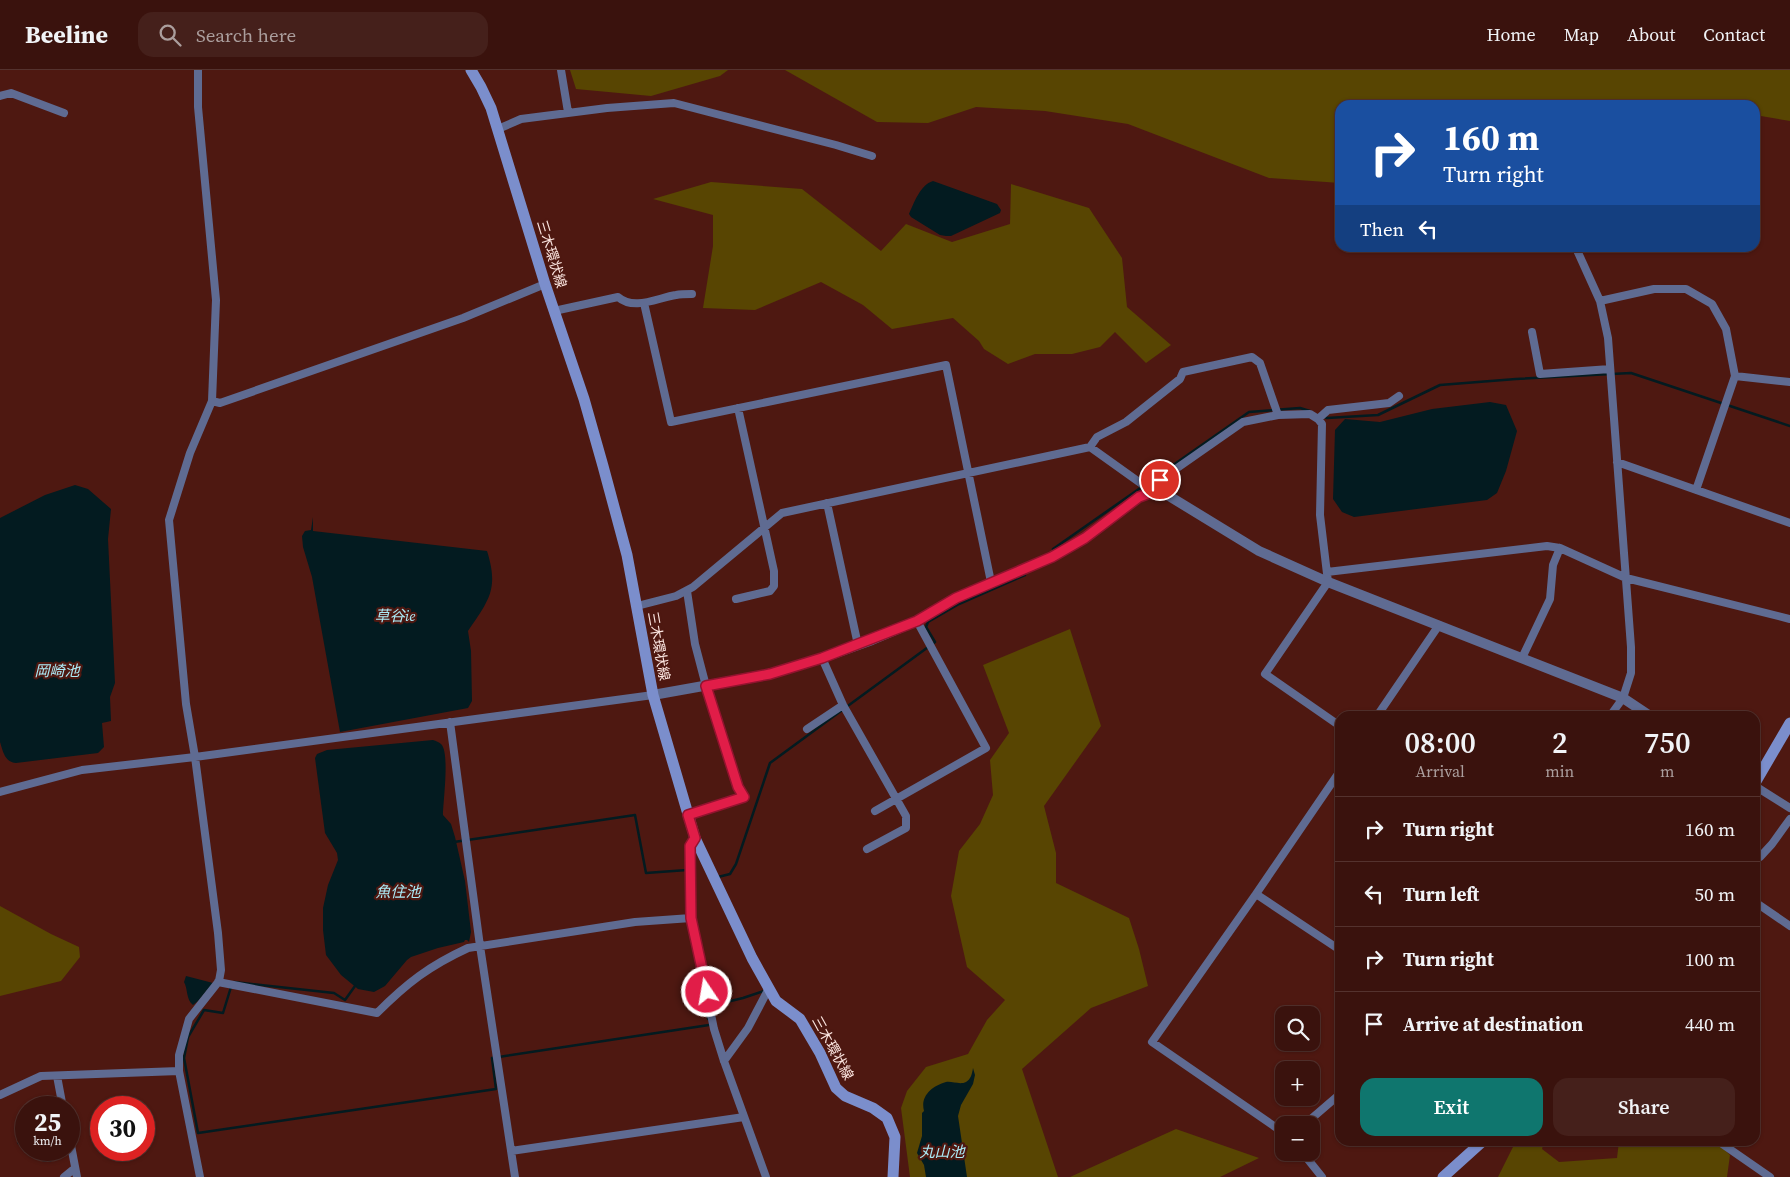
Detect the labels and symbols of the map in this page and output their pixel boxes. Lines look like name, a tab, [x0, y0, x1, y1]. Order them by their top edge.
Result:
street label: 三木環状線	[532, 218, 572, 290]
pin	[1139, 459, 1181, 501]
water label: 草谷ie	[375, 605, 415, 626]
street label: 三木環状線	[643, 610, 675, 682]
water label: 岡崎池	[34, 660, 81, 681]
water label: 魚住池	[375, 881, 422, 902]
position arrow	[680, 965, 732, 1017]
street label: 三木環状線	[807, 1013, 859, 1083]
speed limit sign: 30	[90, 1096, 155, 1161]
water label: 丸山池	[919, 1141, 966, 1162]

